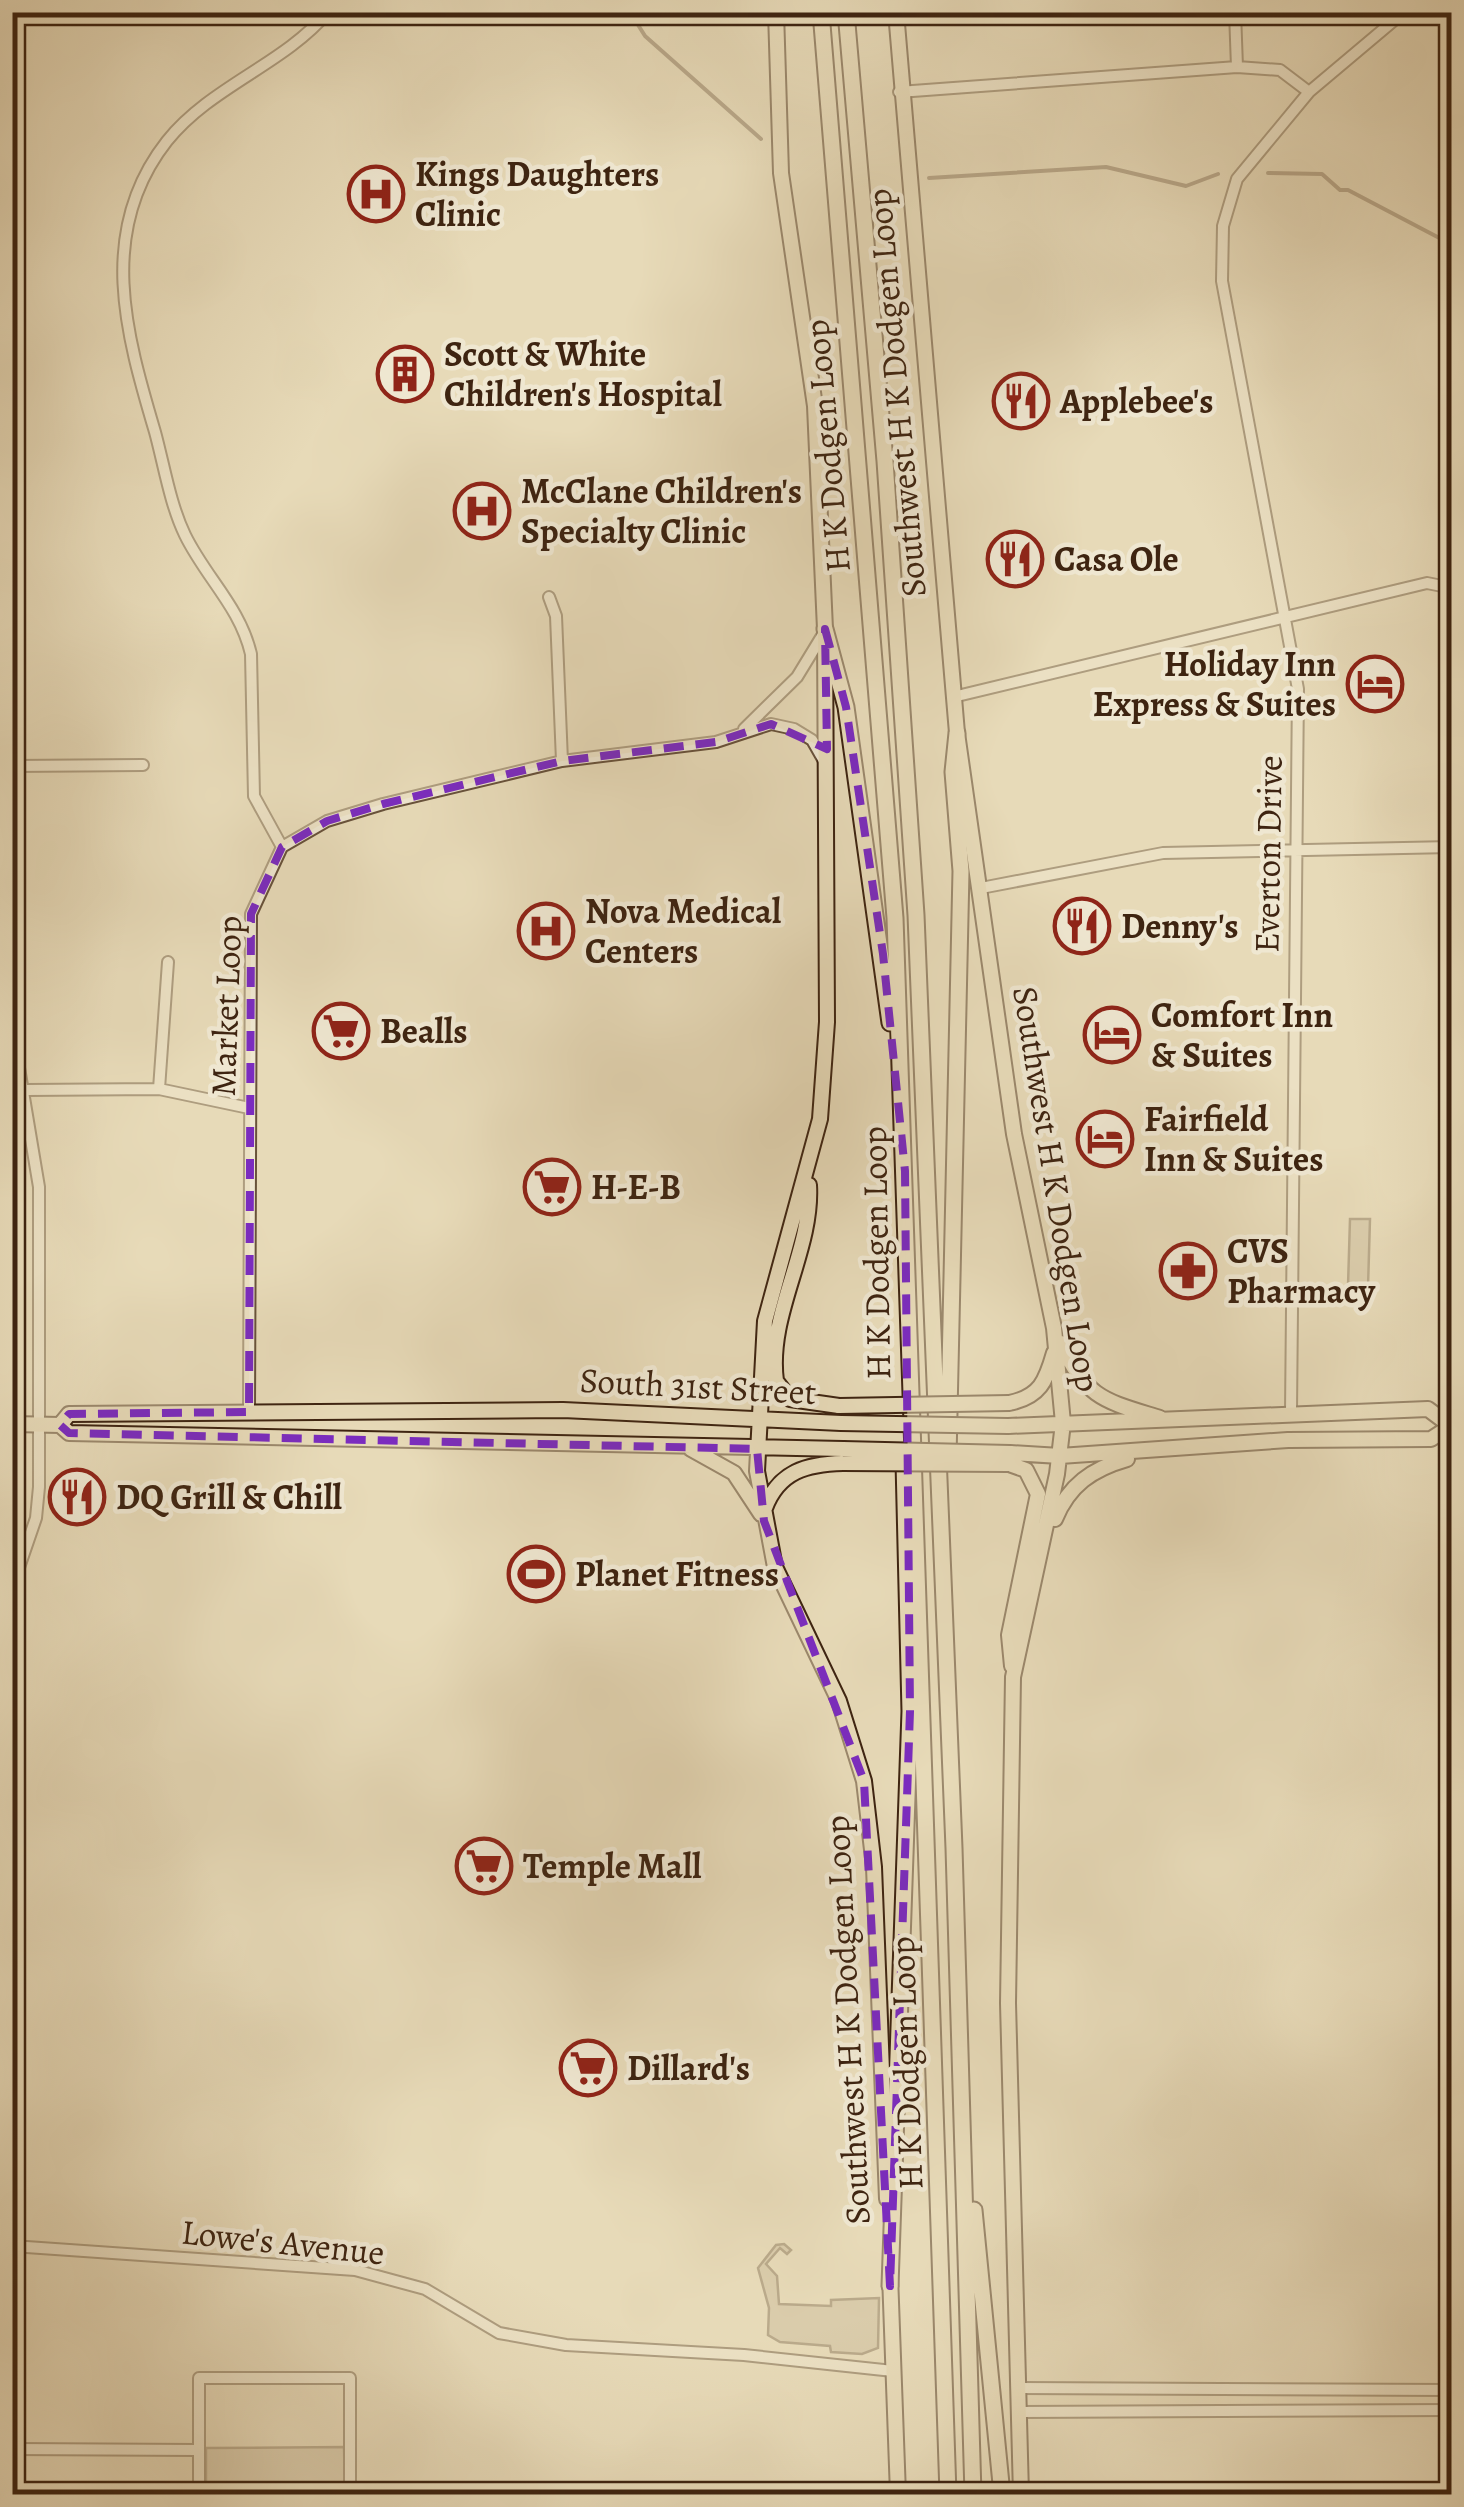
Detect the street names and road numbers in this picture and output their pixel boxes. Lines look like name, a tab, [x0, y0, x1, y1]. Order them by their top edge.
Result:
street label: Southwest H K Dodgen Loop	[854, 187, 938, 599]
street label: H K Dodgen Loop	[792, 318, 862, 574]
street label: Everton Drive	[1242, 755, 1294, 953]
street label: Market Loop	[199, 915, 253, 1097]
street label: Southwest H K Dodgen Loop	[1001, 983, 1113, 1395]
street label: H K Dodgen Loop	[850, 1126, 902, 1380]
street label: South 31st Street	[579, 1356, 817, 1416]
street label: Southwest H K Dodgen Loop	[812, 1814, 882, 2226]
street label: H K Dodgen Loop	[878, 1935, 934, 2191]
street label: Lowe's Avenue	[179, 2207, 387, 2277]

